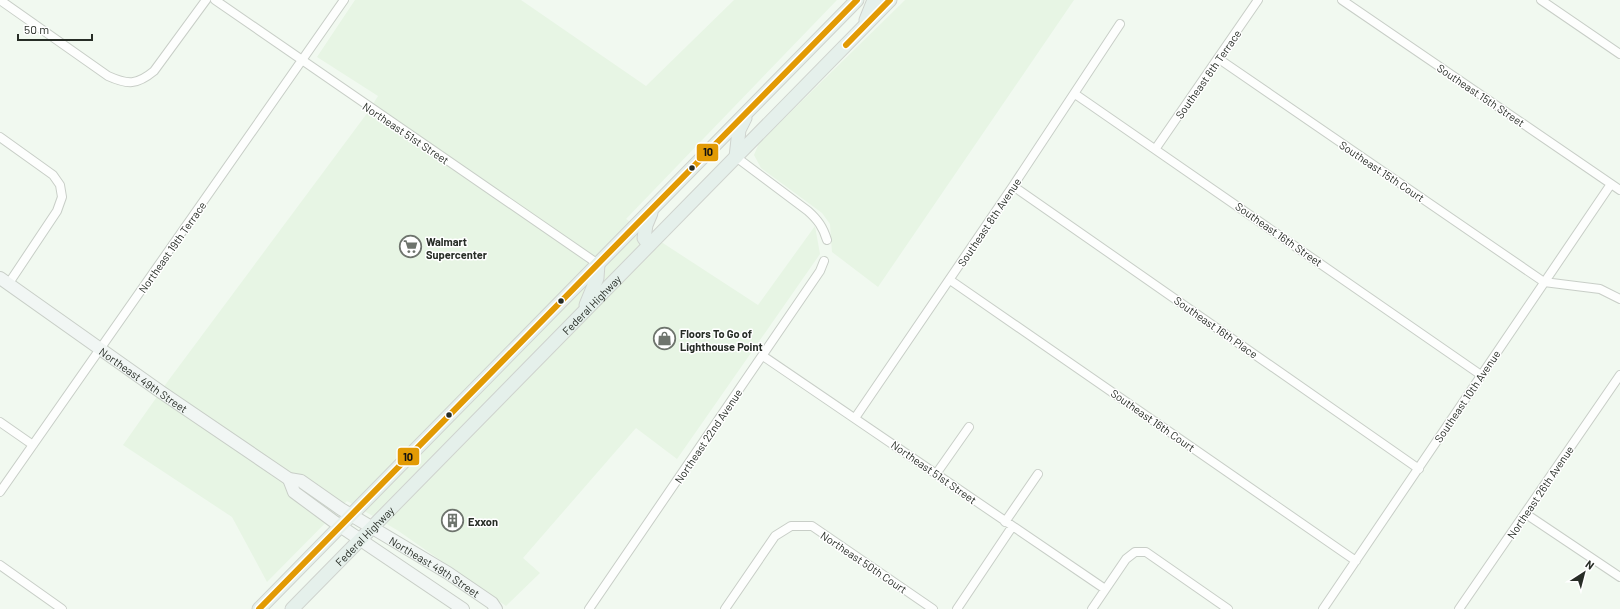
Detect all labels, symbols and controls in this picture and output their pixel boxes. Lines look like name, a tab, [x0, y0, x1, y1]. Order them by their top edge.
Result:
scale bar	[18, 16, 92, 42]
text: 50 m	[24, 22, 49, 36]
street label: Southeast 8th Terrace	[1172, 27, 1244, 121]
street label: Southeast 15th Street	[1435, 61, 1527, 129]
street label: Northeast 51st Street	[360, 99, 452, 167]
street label: Southeast 15th Court	[1337, 138, 1427, 204]
line badge: 10	[696, 143, 719, 162]
text: 10	[703, 145, 713, 158]
unlabelled marker	[687, 163, 697, 173]
street label: Southeast 8th Avenue	[955, 175, 1024, 269]
street label: Northeast 19th Terrace	[136, 199, 209, 295]
street label: Southeast 16th Street	[1233, 199, 1325, 269]
supermarket icon: Walmart Supercenter	[397, 234, 423, 260]
place label: Walmart Supercenter	[426, 235, 488, 261]
street label: Federal Highway	[559, 272, 623, 337]
street label: Southeast 16th Place	[1172, 293, 1260, 361]
unlabelled marker	[556, 296, 566, 306]
shop icon: Floors To Go of Lighthouse Point	[652, 326, 678, 352]
place label: Floors To Go of Lighthouse Point	[680, 327, 763, 353]
street label: Northeast 49th Street	[97, 344, 190, 415]
street label: Southeast 10th Avenue	[1431, 347, 1503, 445]
street label: Northeast 22nd Avenue	[672, 386, 745, 486]
street label: Southeast 16th Court	[1109, 386, 1197, 454]
unlabelled marker	[444, 410, 454, 420]
street label: Northeast 51st Street	[889, 438, 979, 506]
street label: Northeast 26th Avenue	[1504, 443, 1576, 541]
line badge: 10	[397, 447, 420, 466]
text: 10	[403, 450, 413, 463]
street label: Federal Highway	[332, 503, 396, 568]
building icon: Exxon	[440, 508, 466, 534]
place label: Exxon	[468, 515, 498, 528]
street label: Northeast 50th Court	[818, 528, 910, 596]
street label: Northeast 49th Street	[387, 533, 483, 600]
north arrow	[1564, 553, 1604, 593]
text: N	[1583, 557, 1597, 572]

